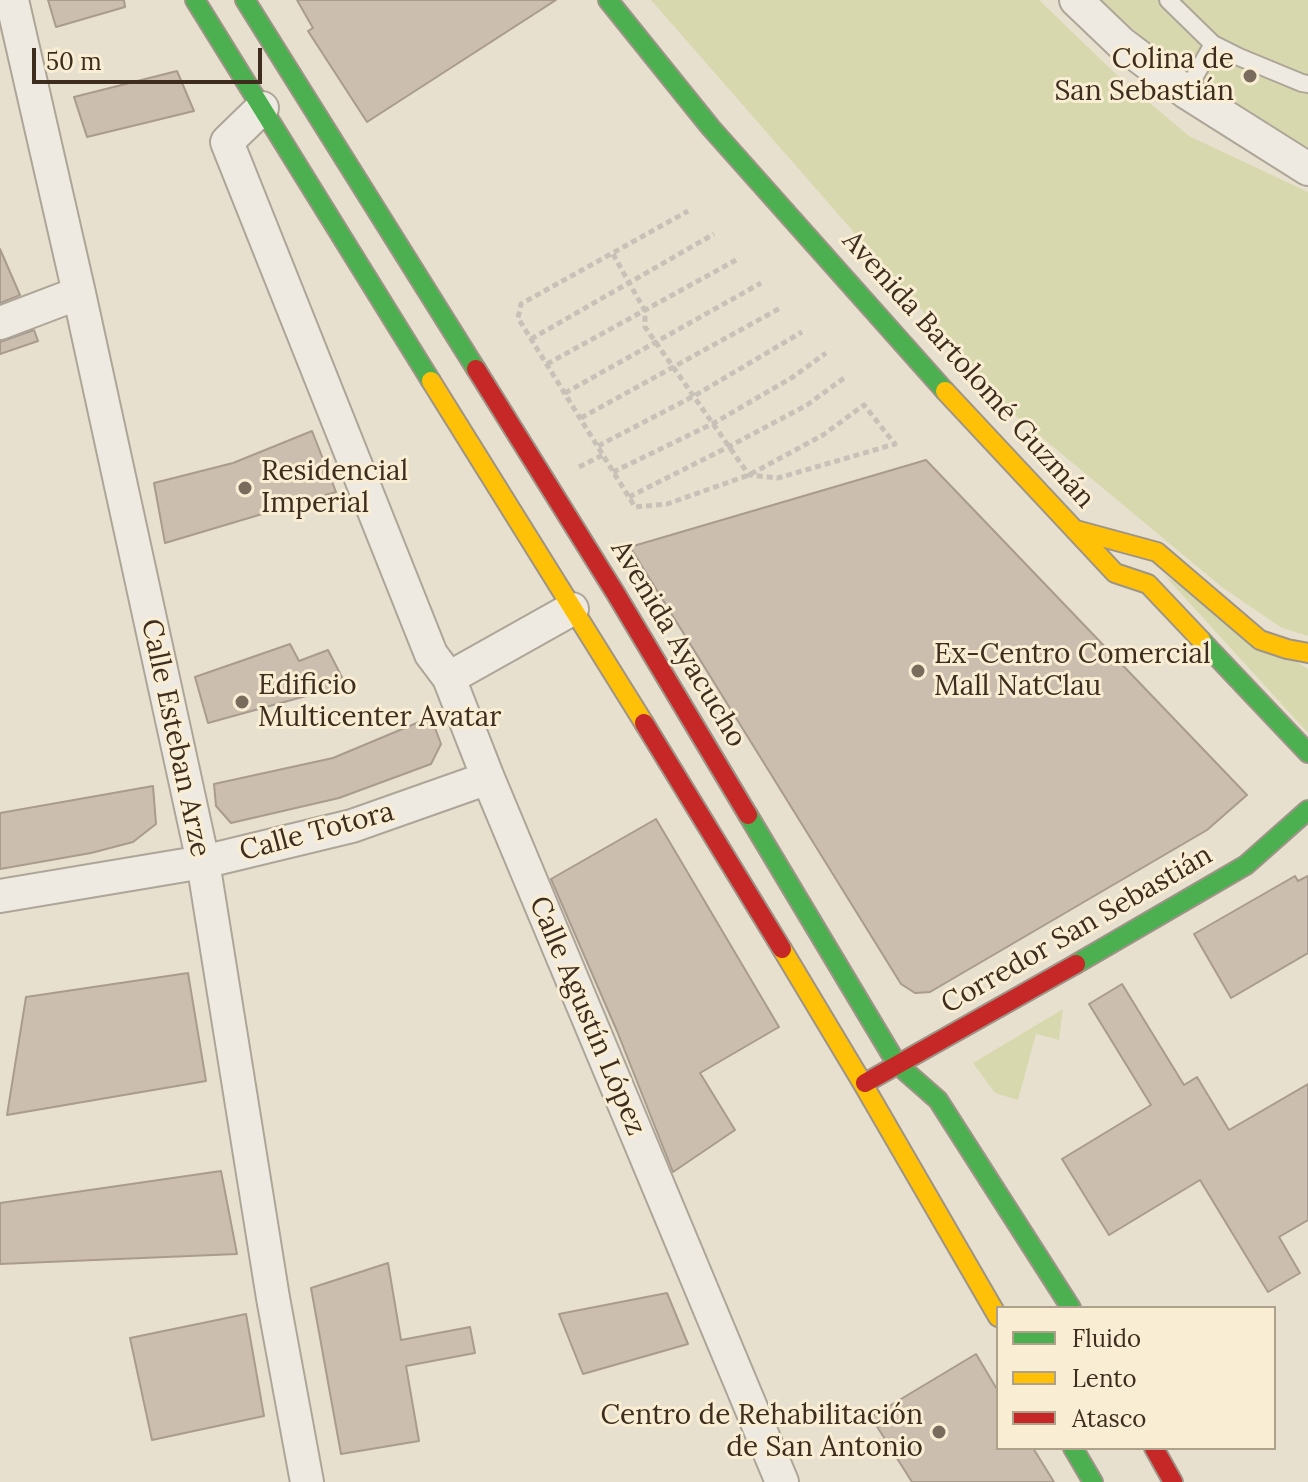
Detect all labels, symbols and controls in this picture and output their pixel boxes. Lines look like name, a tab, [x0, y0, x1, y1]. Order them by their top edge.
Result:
scale bar	[36, 32, 266, 82]
place label: Colina de San Sebastián	[1054, 43, 1234, 109]
text: 50 m	[46, 46, 102, 77]
marker: Colina de San Sebastián	[1241, 67, 1259, 85]
street label: Avenida Bartolomé Guzmán	[835, 225, 1101, 515]
place label: Residencial Imperial	[261, 455, 408, 521]
marker: Residencial Imperial	[236, 479, 254, 497]
street label: Avenida Ayacucho	[603, 534, 753, 754]
street label: Calle Esteban Arze	[133, 616, 217, 860]
place label: Ex-Centro Comercial Mall NatClau	[934, 638, 1211, 704]
marker: Ex-Centro Comercial Mall NatClau	[909, 662, 927, 680]
place label: Edificio Multicenter Avatar	[258, 669, 501, 735]
marker: Edificio Multicenter Avatar	[233, 693, 251, 711]
street label: Calle Totora	[236, 795, 398, 869]
street label: Corredor San Sebastián	[936, 839, 1218, 1021]
street label: Calle Agustín López	[521, 891, 653, 1141]
legend	[996, 1306, 1276, 1450]
text: Fluido	[1072, 1323, 1141, 1354]
text: Lento	[1072, 1363, 1137, 1394]
place label: Centro de Rehabilitación de San Antonio	[600, 1399, 923, 1465]
text: Atasco	[1072, 1403, 1146, 1434]
marker: Centro de Rehabilitación de San Antonio	[930, 1423, 948, 1441]

